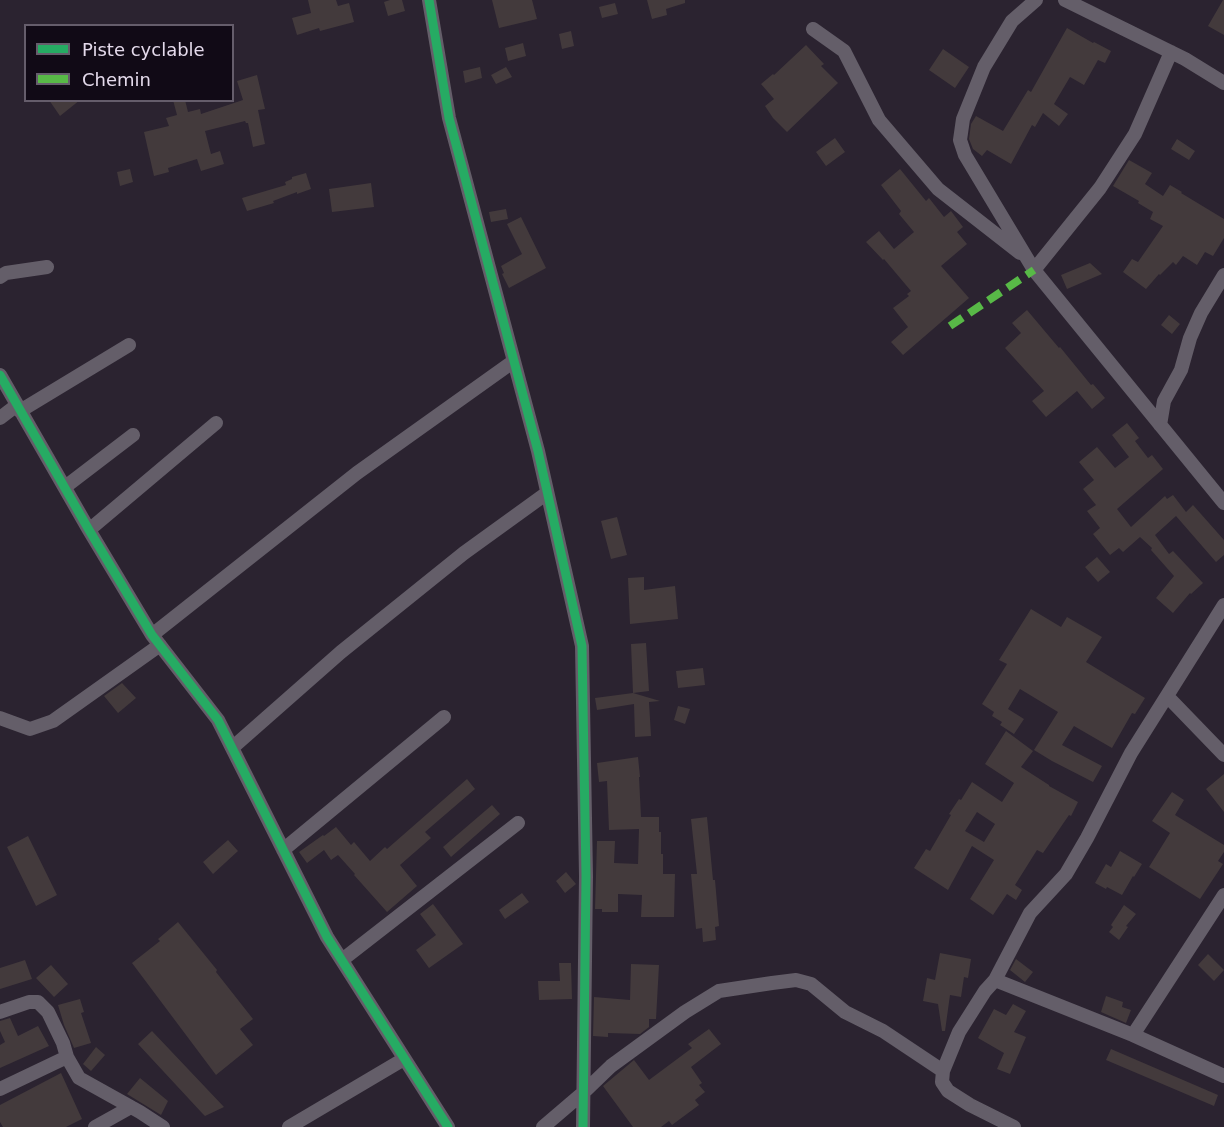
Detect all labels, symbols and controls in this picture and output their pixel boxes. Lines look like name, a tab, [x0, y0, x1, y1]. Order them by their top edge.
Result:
legend	[24, 24, 234, 102]
text: Piste cyclable	[82, 39, 205, 60]
text: Chemin	[82, 69, 151, 90]

